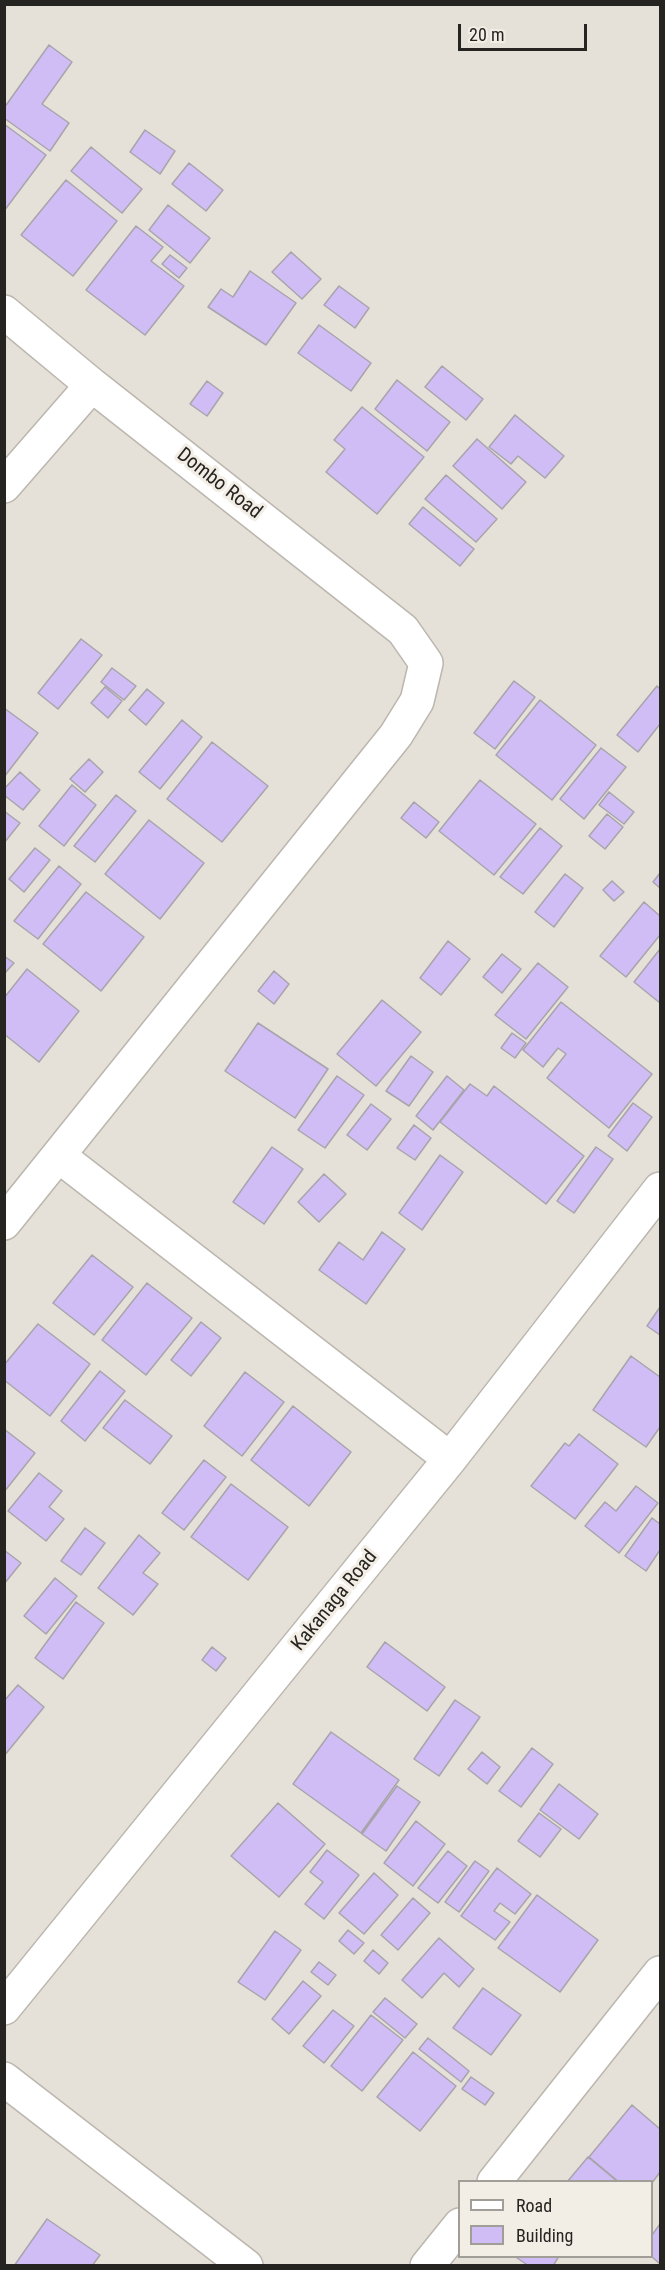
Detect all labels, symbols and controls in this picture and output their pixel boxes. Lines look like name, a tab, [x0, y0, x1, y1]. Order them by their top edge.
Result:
scale bar	[461, 12, 590, 50]
text: 20 m	[469, 24, 504, 45]
street label: Dombo Road	[172, 443, 266, 525]
street label: Kakanaga Road	[287, 1546, 383, 1656]
legend	[458, 2180, 653, 2258]
text: Road	[516, 2195, 552, 2216]
text: Building	[516, 2225, 573, 2246]

